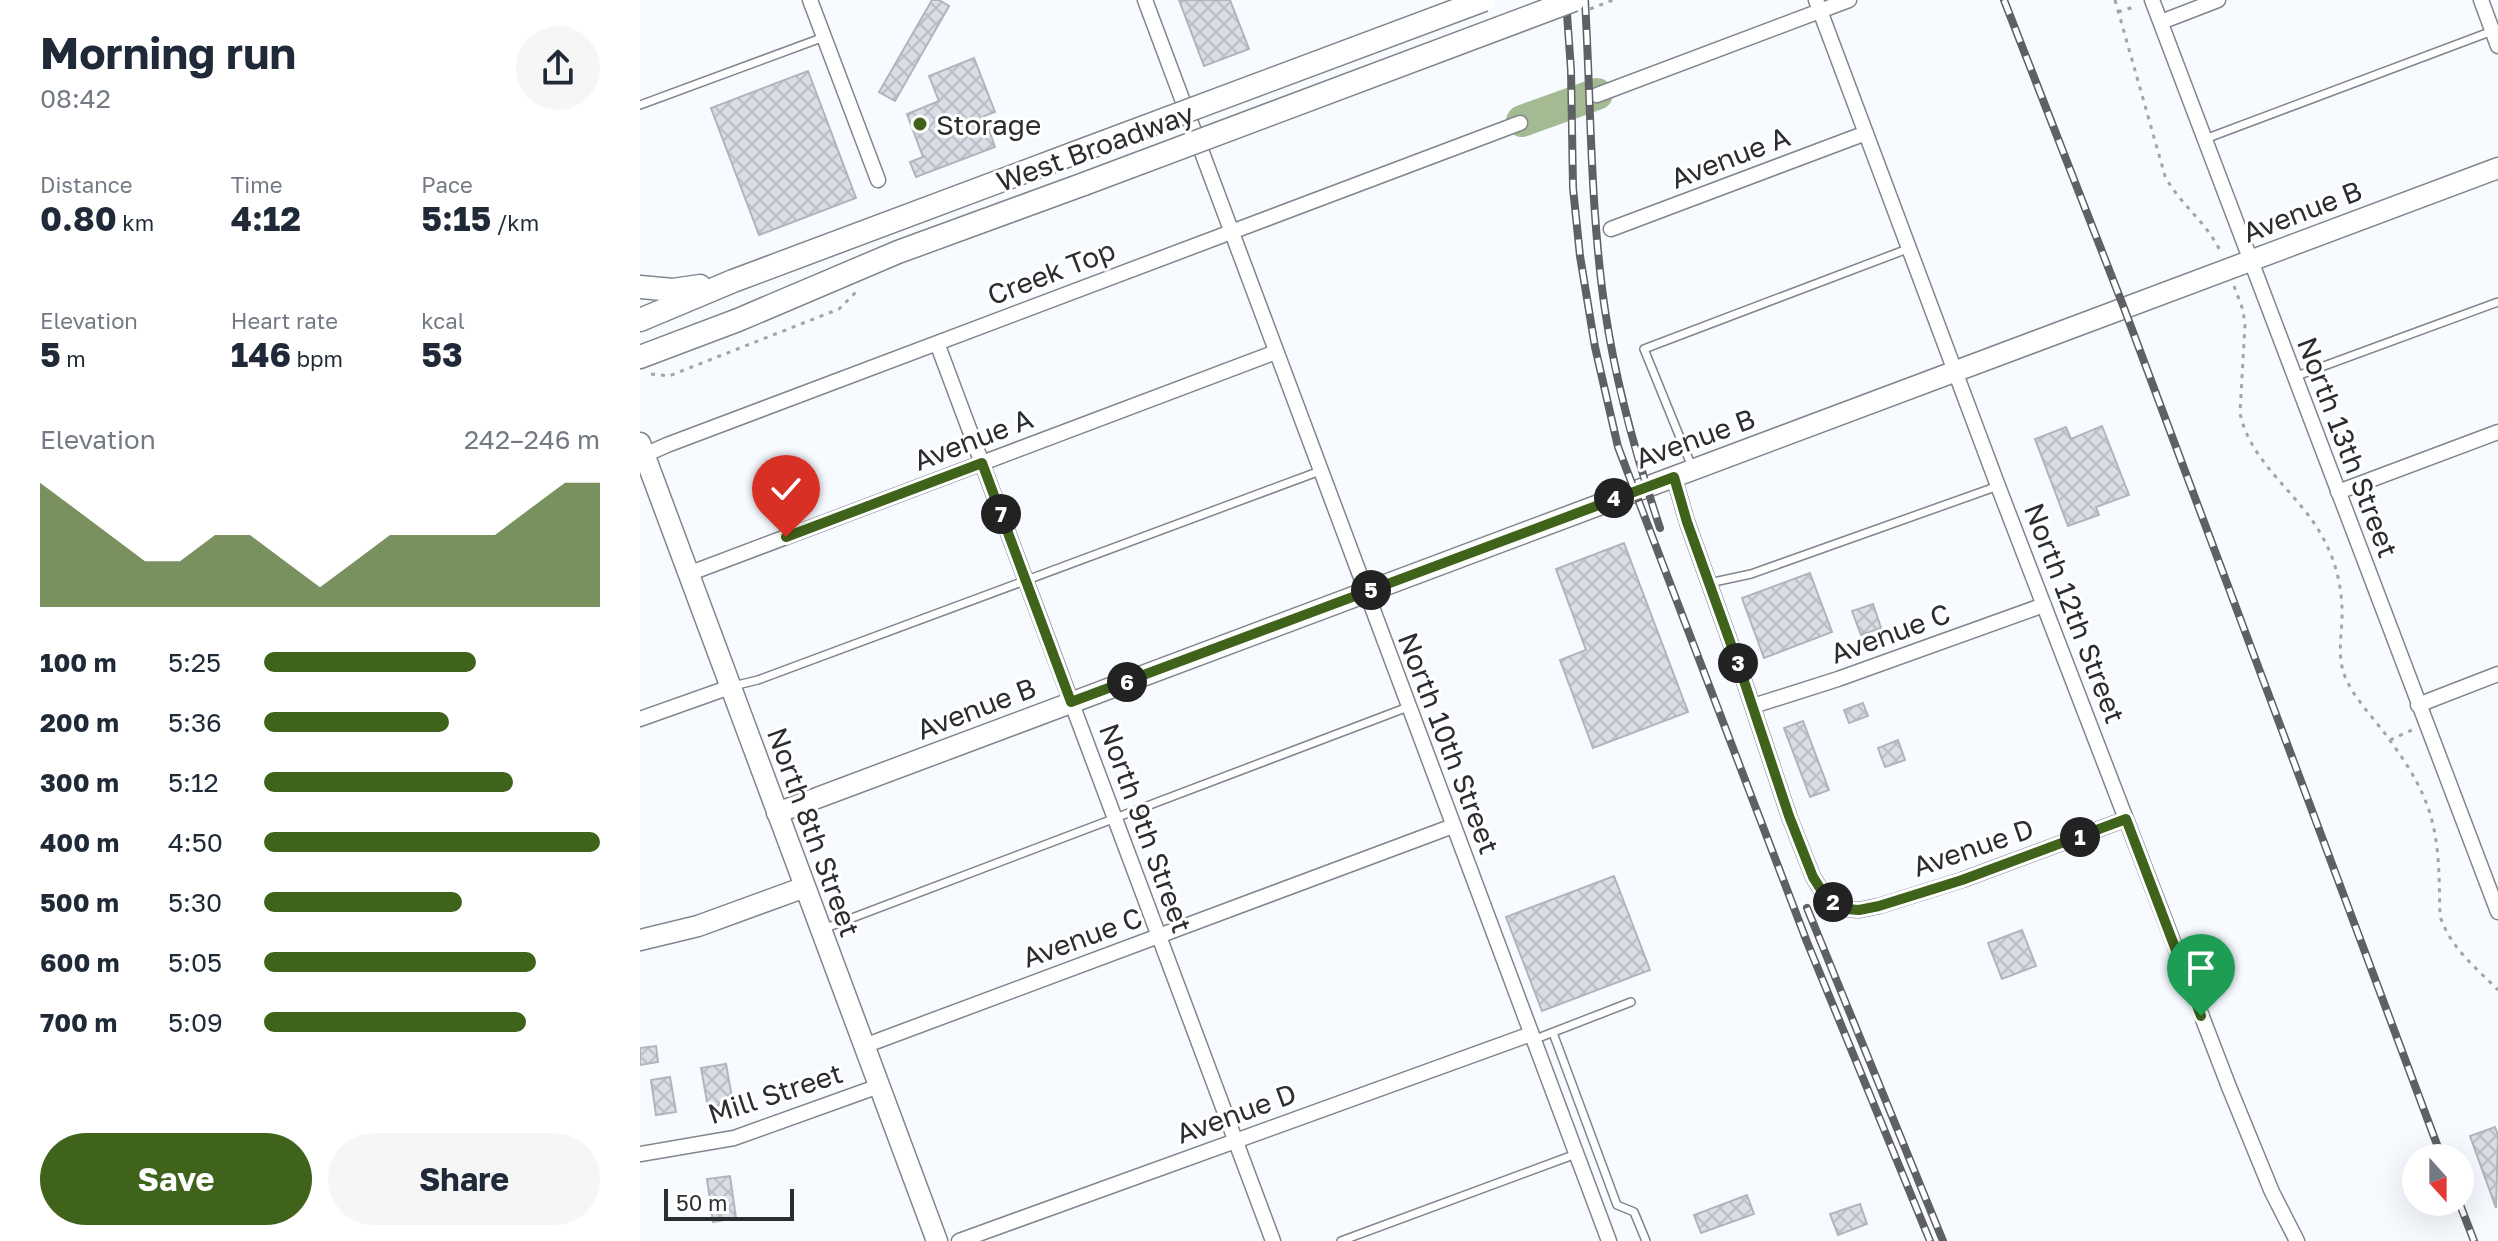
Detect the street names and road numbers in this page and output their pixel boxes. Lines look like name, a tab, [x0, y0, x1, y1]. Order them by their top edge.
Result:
street label: West Broadway	[992, 96, 1198, 198]
street label: Avenue A	[1666, 119, 1794, 195]
street label: Avenue B	[2238, 173, 2366, 249]
street label: Creek Top	[983, 233, 1119, 311]
street label: North 13th Street	[2291, 332, 2405, 562]
street label: Avenue A	[909, 401, 1037, 477]
street label: Avenue B	[1631, 401, 1759, 475]
street label: North 12th Street	[2018, 498, 2132, 728]
street label: Avenue C	[1826, 596, 1954, 670]
street label: North 10th Street	[1392, 628, 1506, 858]
street label: Avenue B	[912, 670, 1040, 746]
street label: North 9th Street	[1093, 719, 1199, 937]
street label: North 8th Street	[761, 723, 867, 941]
street label: Avenue D	[1908, 811, 2038, 883]
street label: Avenue C	[1018, 900, 1146, 974]
street label: Mill Street	[704, 1056, 846, 1130]
street label: Avenue D	[1171, 1076, 1301, 1150]

